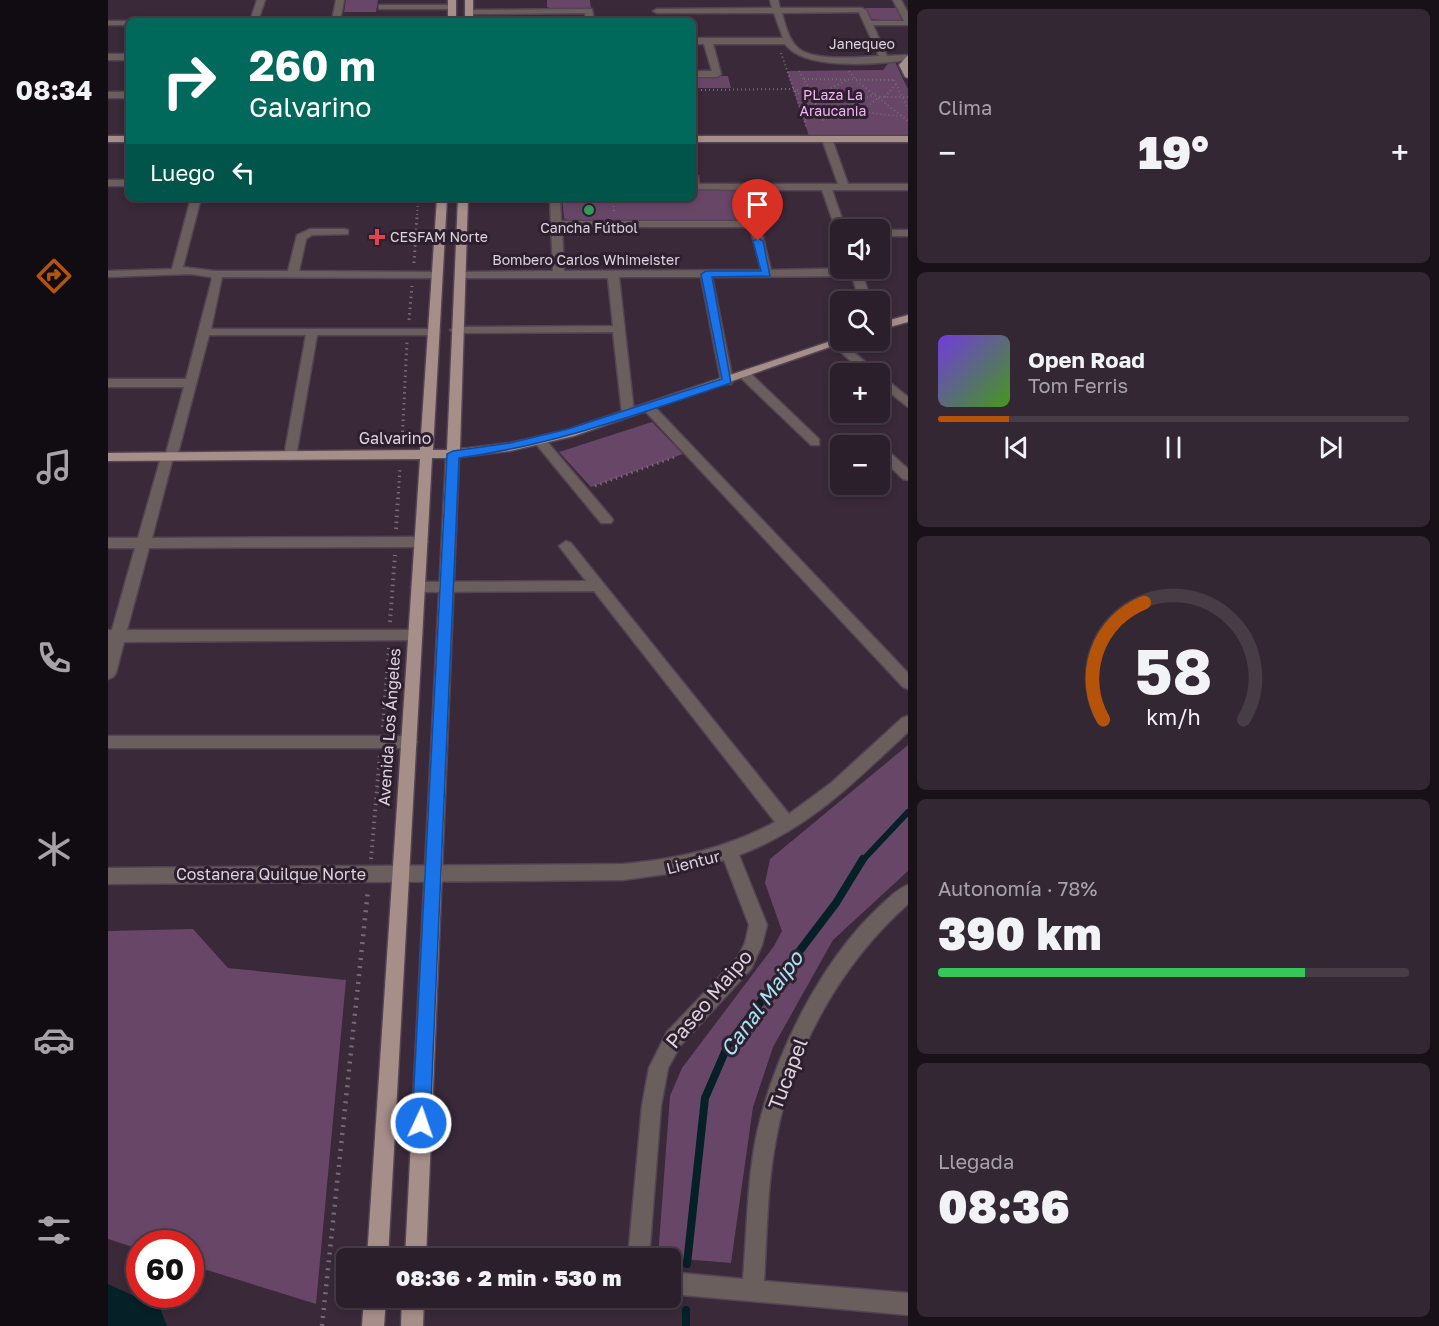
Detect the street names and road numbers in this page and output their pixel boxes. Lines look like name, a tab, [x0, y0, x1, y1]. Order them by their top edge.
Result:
street label: Janequeo	[829, 35, 895, 52]
street label: Bombero Carlos Whimeister	[492, 251, 680, 268]
street label: Galvarino	[359, 428, 431, 448]
street label: Avenida Los Ángeles	[374, 647, 404, 807]
street label: Lientur	[664, 846, 722, 878]
street label: Costanera Quilque Norte	[176, 864, 366, 884]
street label: Paseo Maipo	[660, 944, 756, 1053]
street label: Tucapel	[762, 1034, 812, 1113]

